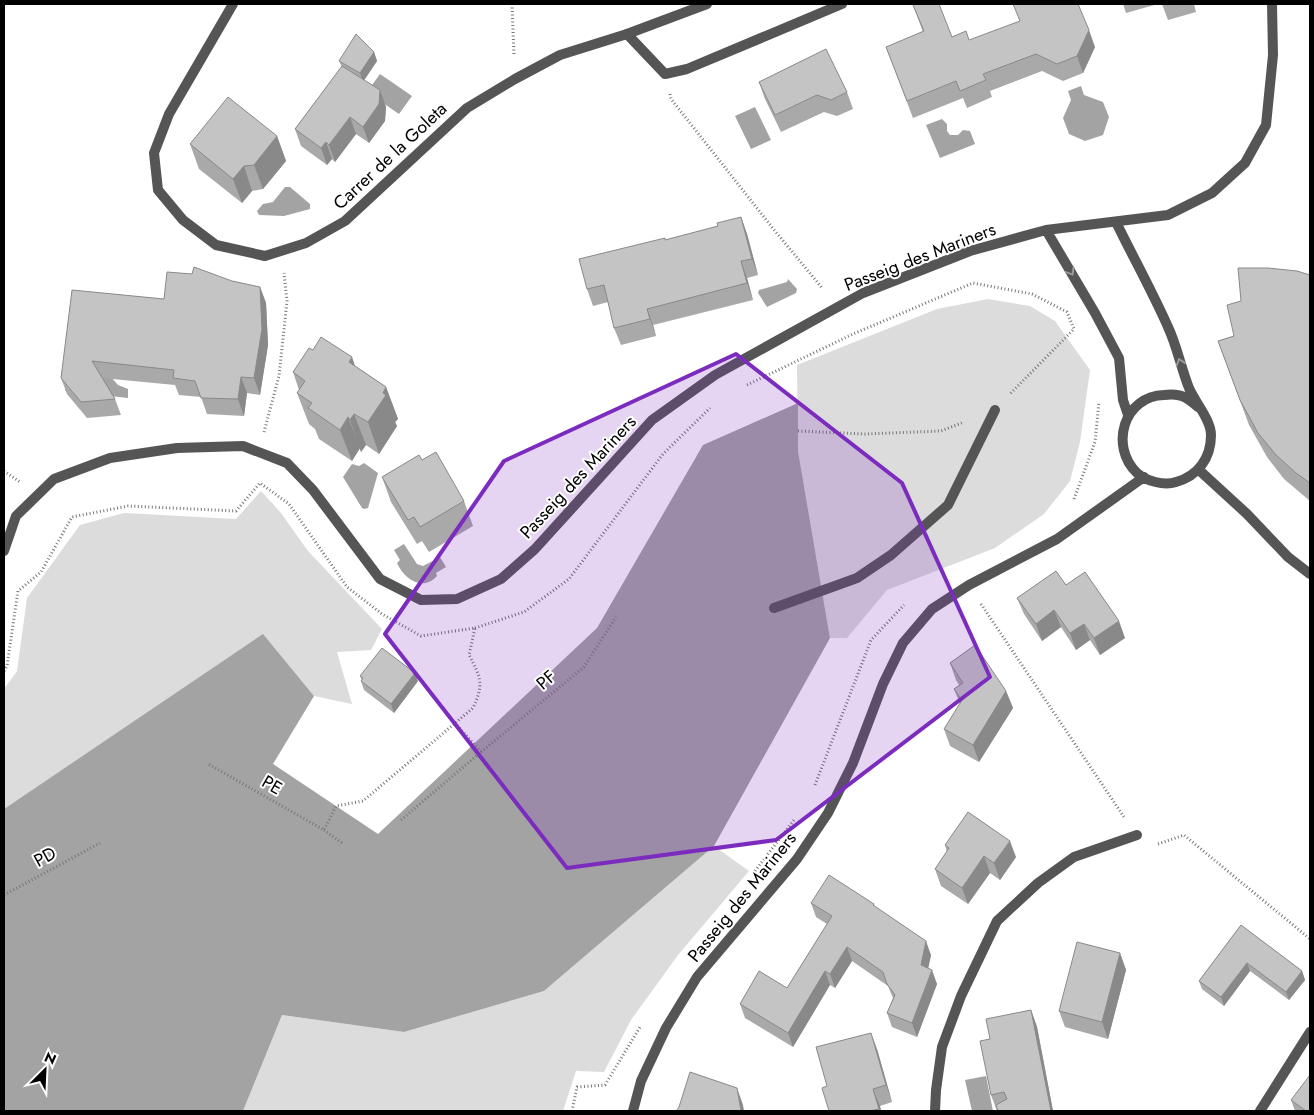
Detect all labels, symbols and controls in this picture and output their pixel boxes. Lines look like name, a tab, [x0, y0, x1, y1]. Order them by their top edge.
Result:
street label: Carrer de la Goleta	[327, 96, 453, 216]
street label: Passeig des Mariners	[840, 216, 1000, 298]
one-way arrow	[1064, 267, 1074, 276]
one-way arrow	[1176, 358, 1186, 367]
street label: Passeig des Mariners	[514, 409, 642, 545]
street label: PF	[530, 664, 562, 696]
street label: PE	[257, 769, 287, 801]
street label: Passeig des Mariners	[681, 826, 803, 968]
street label: PD	[29, 840, 61, 874]
north arrow	[20, 1045, 70, 1095]
text: N	[41, 1047, 59, 1070]

